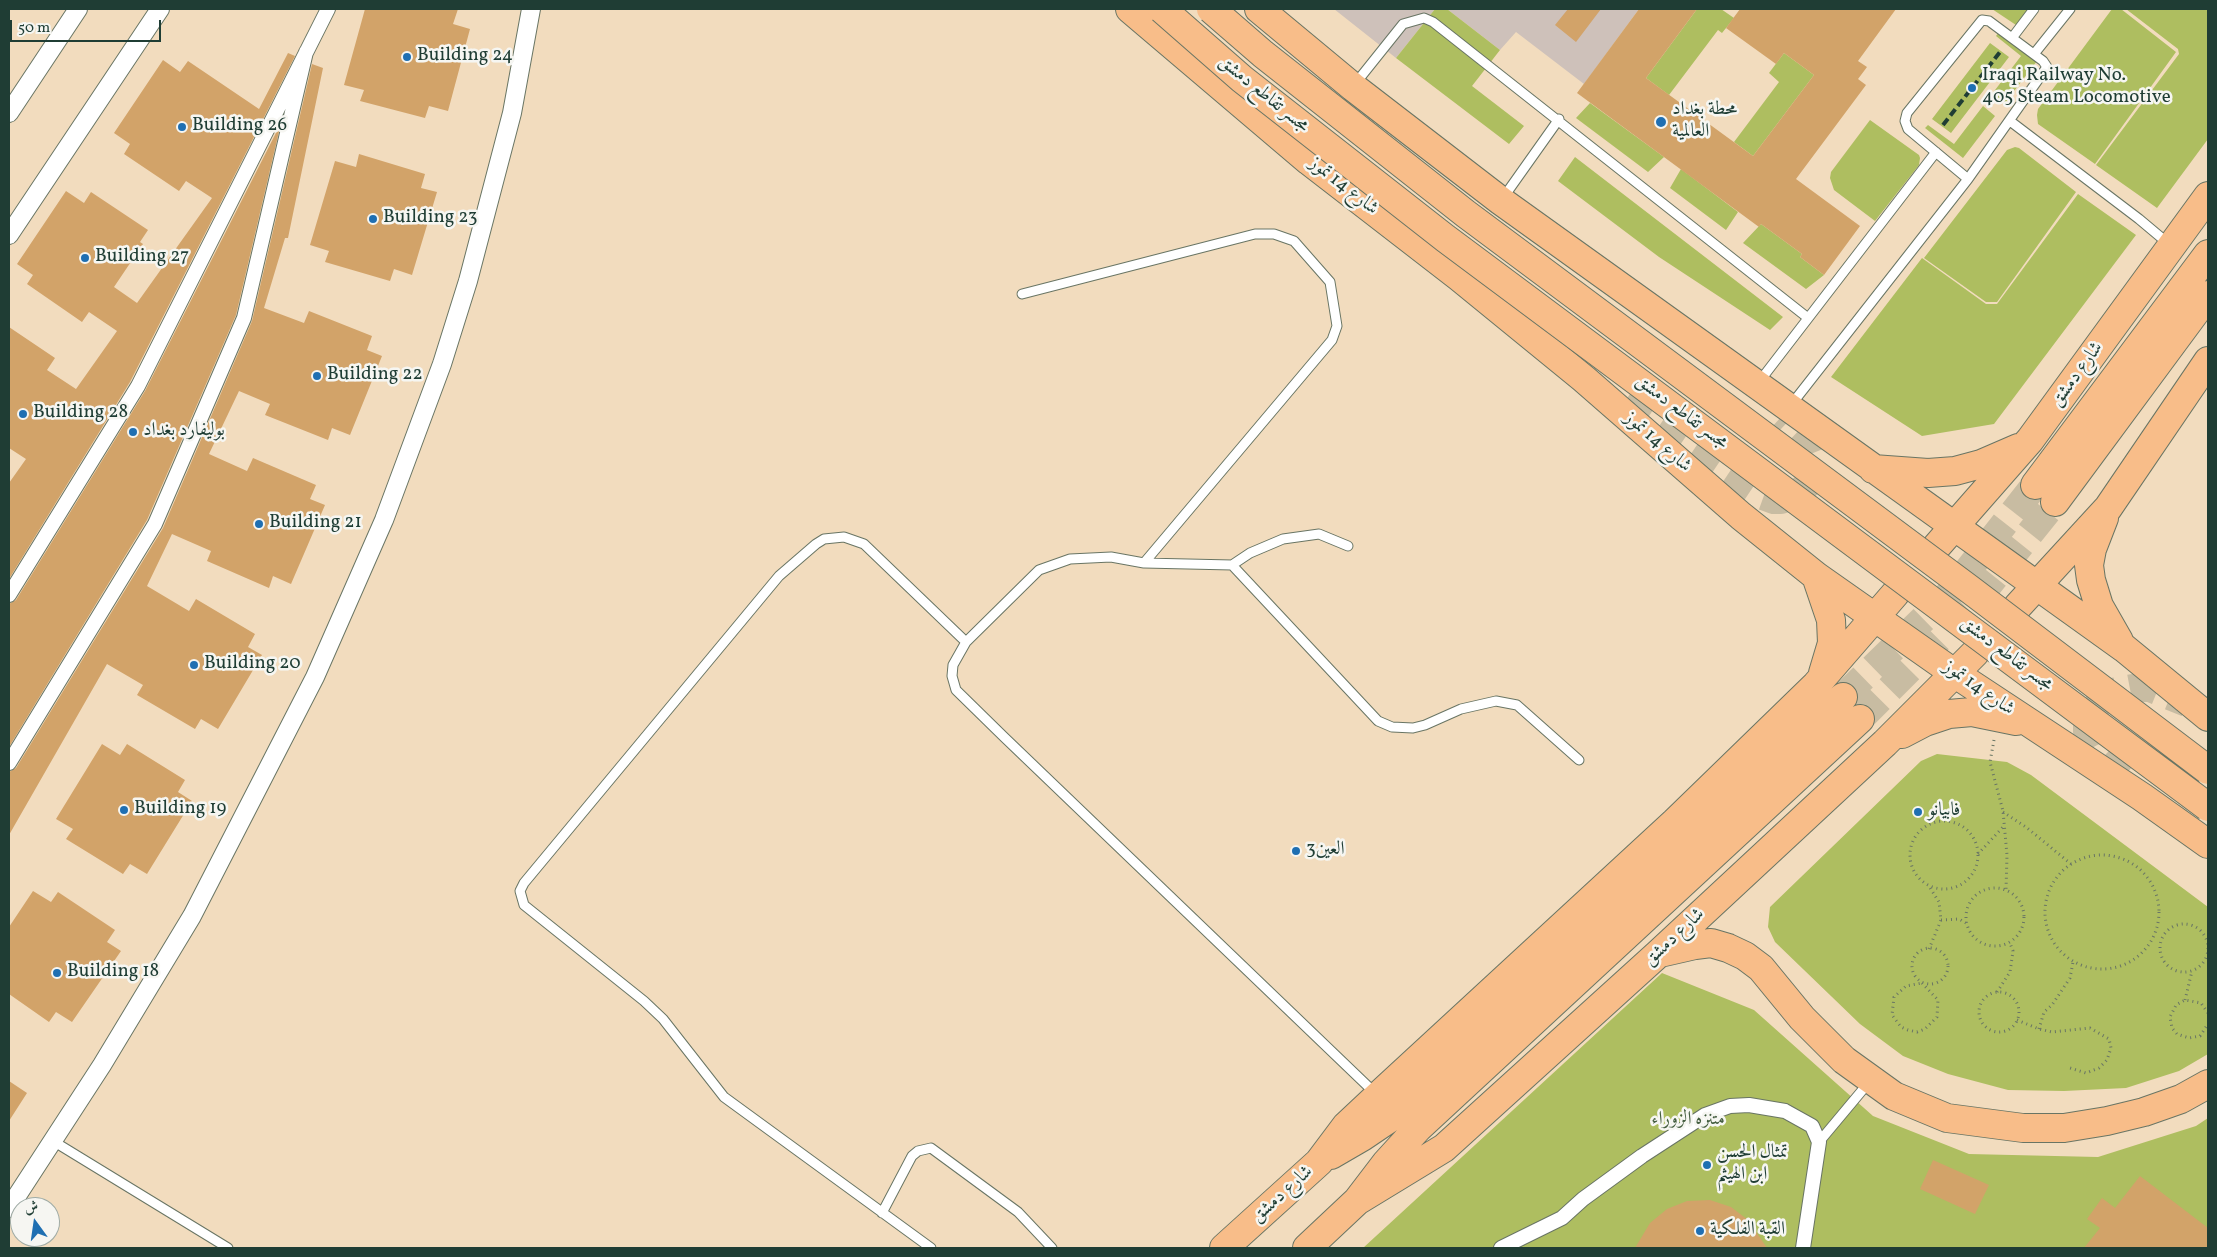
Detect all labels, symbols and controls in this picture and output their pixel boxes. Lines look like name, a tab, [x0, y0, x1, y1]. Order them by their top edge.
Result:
scale bar	[12, 10, 164, 42]
text: 50 m	[18, 18, 50, 39]
place label: Building 24	[417, 46, 513, 68]
marker: Building 24	[401, 51, 413, 63]
street label: مجسر تقاطع دمشق	[1213, 51, 1313, 139]
place label: Iraqi Railway No. 405 Steam Locomotive	[1982, 66, 2171, 110]
marker: Iraqi Railway No. 405 Steam Locomotive	[1966, 82, 1978, 94]
place label: محطة بغداد العالمية	[1672, 100, 1737, 144]
marker: محطة بغداد العالمية	[1654, 115, 1668, 129]
place label: Building 26	[192, 116, 287, 138]
marker: Building 26	[176, 121, 188, 133]
street label: شارع 14 تموز	[1304, 153, 1382, 221]
place label: Building 23	[383, 208, 478, 230]
marker: Building 23	[367, 213, 379, 225]
place label: Building 27	[95, 247, 189, 269]
marker: Building 27	[79, 252, 91, 264]
street label: شارع دمشق	[2047, 338, 2109, 412]
place label: Building 22	[327, 365, 423, 387]
marker: Building 22	[311, 370, 323, 382]
street label: مجسر تقاطع دمشق	[1630, 371, 1732, 455]
place label: Building 28	[33, 403, 128, 425]
marker: Building 28	[17, 408, 29, 420]
street label: شارع 14 تموز	[1619, 408, 1695, 478]
place label: بوليفارد بغداد	[143, 421, 225, 443]
marker: بوليفارد بغداد	[127, 426, 139, 438]
place label: Building 21	[269, 513, 362, 535]
marker: Building 21	[253, 518, 265, 530]
street label: مجسر تقاطع دمشق	[1955, 613, 2057, 697]
place label: Building 20	[204, 654, 301, 676]
street label: شارع 14 تموز	[1938, 656, 2018, 722]
marker: Building 20	[188, 659, 200, 671]
place label: Building 19	[134, 799, 226, 821]
place label: فابيانو	[1928, 801, 1960, 823]
marker: Building 19	[118, 804, 130, 816]
marker: فابيانو	[1912, 806, 1924, 818]
place label: العين3	[1306, 840, 1345, 862]
marker: العين3	[1290, 845, 1302, 857]
street label: شارع دمشق	[1640, 904, 1710, 972]
place label: Building 18	[67, 962, 159, 984]
marker: Building 18	[51, 967, 63, 979]
park label: متنزه الزوراء	[1651, 1110, 1725, 1132]
place label: تمثال الحسن ابن الهيثم	[1717, 1143, 1788, 1187]
marker: تمثال الحسن ابن الهيثم	[1701, 1159, 1713, 1171]
street label: شارع دمشق	[1247, 1161, 1319, 1229]
north arrow	[10, 1197, 60, 1247]
text: ش	[22, 1197, 41, 1219]
place label: القبة الفلكية	[1710, 1220, 1785, 1242]
marker: القبة الفلكية	[1694, 1225, 1706, 1237]

